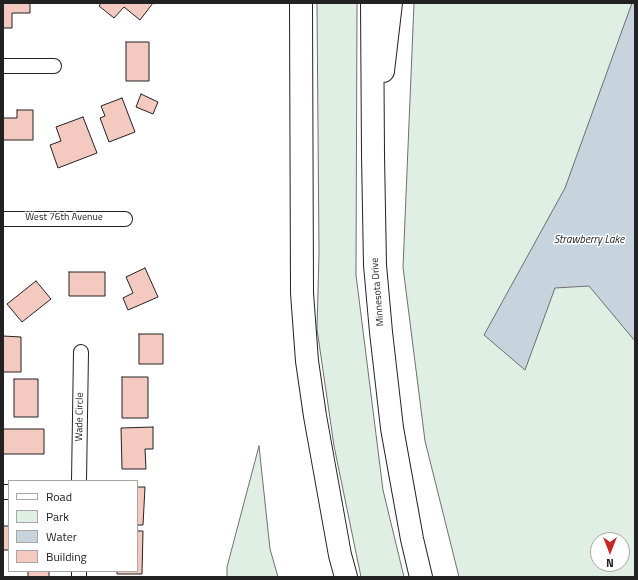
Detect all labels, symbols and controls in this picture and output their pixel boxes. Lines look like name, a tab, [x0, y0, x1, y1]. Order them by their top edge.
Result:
street label: West 76th Avenue	[25, 212, 103, 224]
water label: Strawberry Lake	[554, 233, 624, 247]
street label: Minnesota Drive	[369, 257, 387, 327]
street label: Wade Circle	[74, 392, 86, 442]
legend	[8, 480, 138, 572]
text: Road	[46, 487, 72, 506]
text: Park	[46, 507, 69, 526]
text: Water	[46, 527, 77, 546]
north arrow	[590, 532, 630, 572]
text: Building	[46, 547, 87, 566]
text: N	[606, 555, 614, 571]

